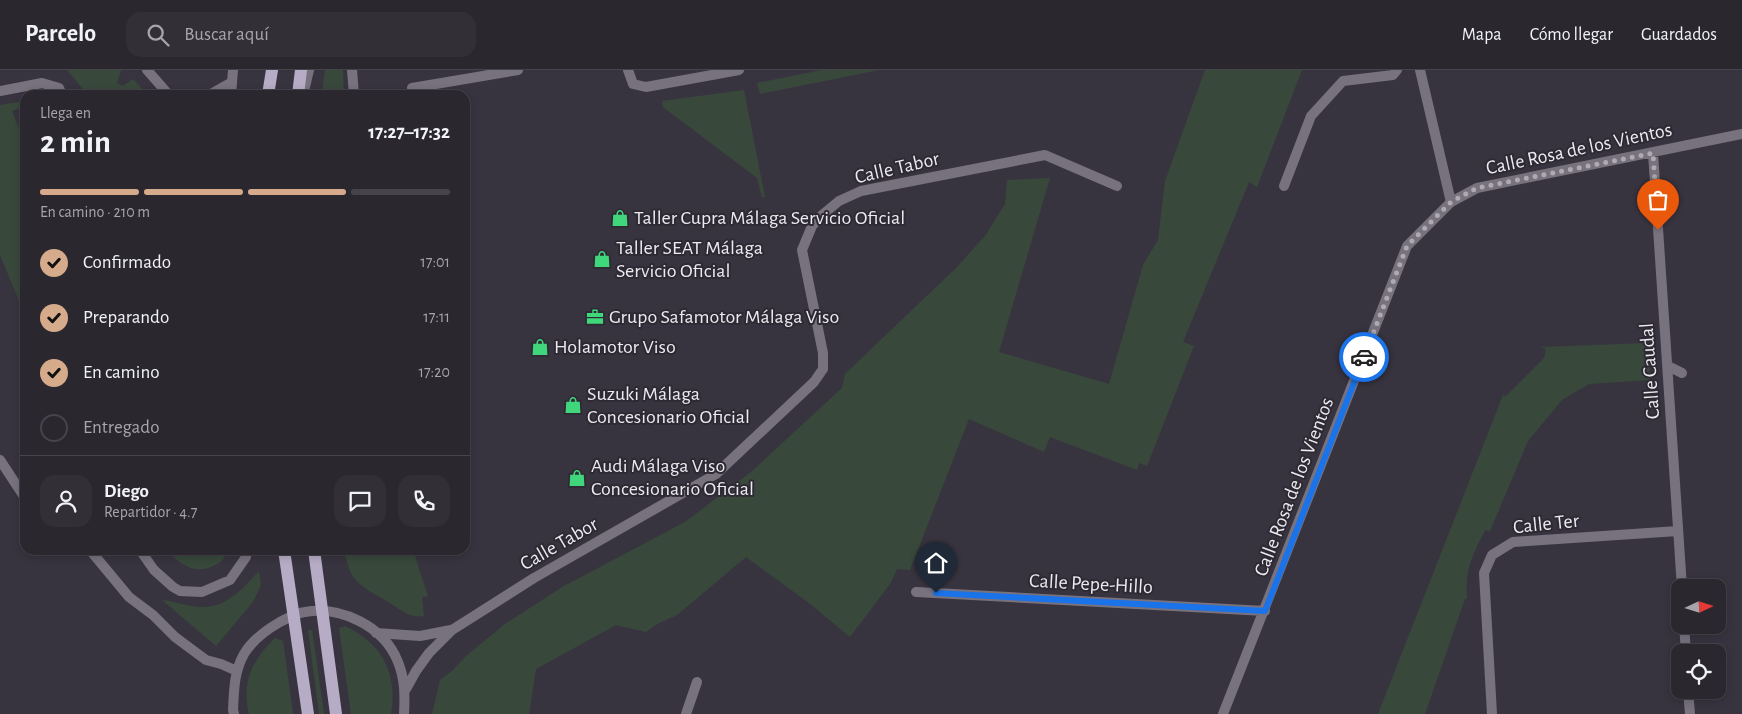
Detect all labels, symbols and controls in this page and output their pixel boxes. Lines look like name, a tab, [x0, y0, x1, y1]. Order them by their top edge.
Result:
search box	[126, 12, 476, 57]
icon: search	[144, 21, 172, 49]
text: Parcelo	[25, 22, 96, 46]
text: Buscar aquí	[184, 25, 269, 44]
text: Mapa	[1462, 26, 1502, 44]
text: Cómo llegar	[1530, 26, 1613, 44]
text: Guardados	[1641, 26, 1717, 44]
text: Llega en	[40, 105, 91, 121]
street label: Calle Rosa de los Vientos	[1484, 120, 1674, 178]
text: 17:27–17:32	[368, 123, 450, 142]
text: 2 min	[40, 126, 111, 158]
street label: Calle Tabor	[853, 148, 942, 187]
pin	[1637, 179, 1679, 230]
icon: bag	[1644, 186, 1672, 214]
text: En camino · 210 m	[40, 204, 150, 220]
shop icon: Taller Cupra Málaga Servicio Oficial	[610, 208, 630, 228]
place label: Taller Cupra Málaga Servicio Oficial	[634, 208, 905, 228]
place label: Taller SEAT Málaga Servicio Oficial	[616, 238, 763, 281]
icon: check	[40, 249, 68, 277]
shop icon: Taller SEAT Málaga Servicio Oficial	[592, 249, 612, 269]
text: Confirmado	[83, 253, 171, 272]
text: 17:01	[420, 254, 450, 270]
icon: check	[40, 304, 68, 332]
office icon: Grupo Safamotor Málaga Viso	[585, 307, 605, 327]
place label: Grupo Safamotor Málaga Viso	[609, 307, 839, 327]
text: Preparando	[83, 308, 169, 327]
text: 17:11	[423, 309, 450, 325]
street label: Calle Caudal	[1637, 322, 1663, 420]
courier	[1339, 332, 1389, 382]
shop icon: Holamotor Viso	[530, 337, 550, 357]
place label: Holamotor Viso	[554, 337, 676, 357]
icon: car	[1350, 343, 1378, 371]
icon: check	[40, 359, 68, 387]
text: En camino	[83, 363, 160, 382]
text: 17:20	[418, 364, 450, 380]
place label: Suzuki Málaga Concesionario Oficial	[587, 384, 750, 427]
shop icon: Suzuki Málaga Concesionario Oficial	[563, 395, 583, 415]
street label: Calle Rosa de los Vientos	[1251, 395, 1337, 579]
text: Entregado	[83, 418, 159, 437]
place label: Audi Málaga Viso Concesionario Oficial	[591, 456, 754, 499]
shop icon: Audi Málaga Viso Concesionario Oficial	[567, 468, 587, 488]
button: person	[40, 475, 92, 527]
button: chat	[334, 475, 386, 527]
button: phone	[398, 475, 450, 527]
text: Diego	[104, 482, 149, 501]
text: Repartidor · 4.7	[104, 504, 197, 520]
street label: Calle Ter	[1512, 511, 1580, 537]
street label: Calle Tabor	[517, 514, 602, 574]
pin	[915, 542, 957, 593]
icon: home	[922, 549, 950, 577]
street label: Calle Pepe-Hillo	[1029, 571, 1153, 597]
north arrow	[1671, 579, 1726, 634]
map controls	[1671, 579, 1726, 699]
button: locate	[1671, 644, 1726, 699]

